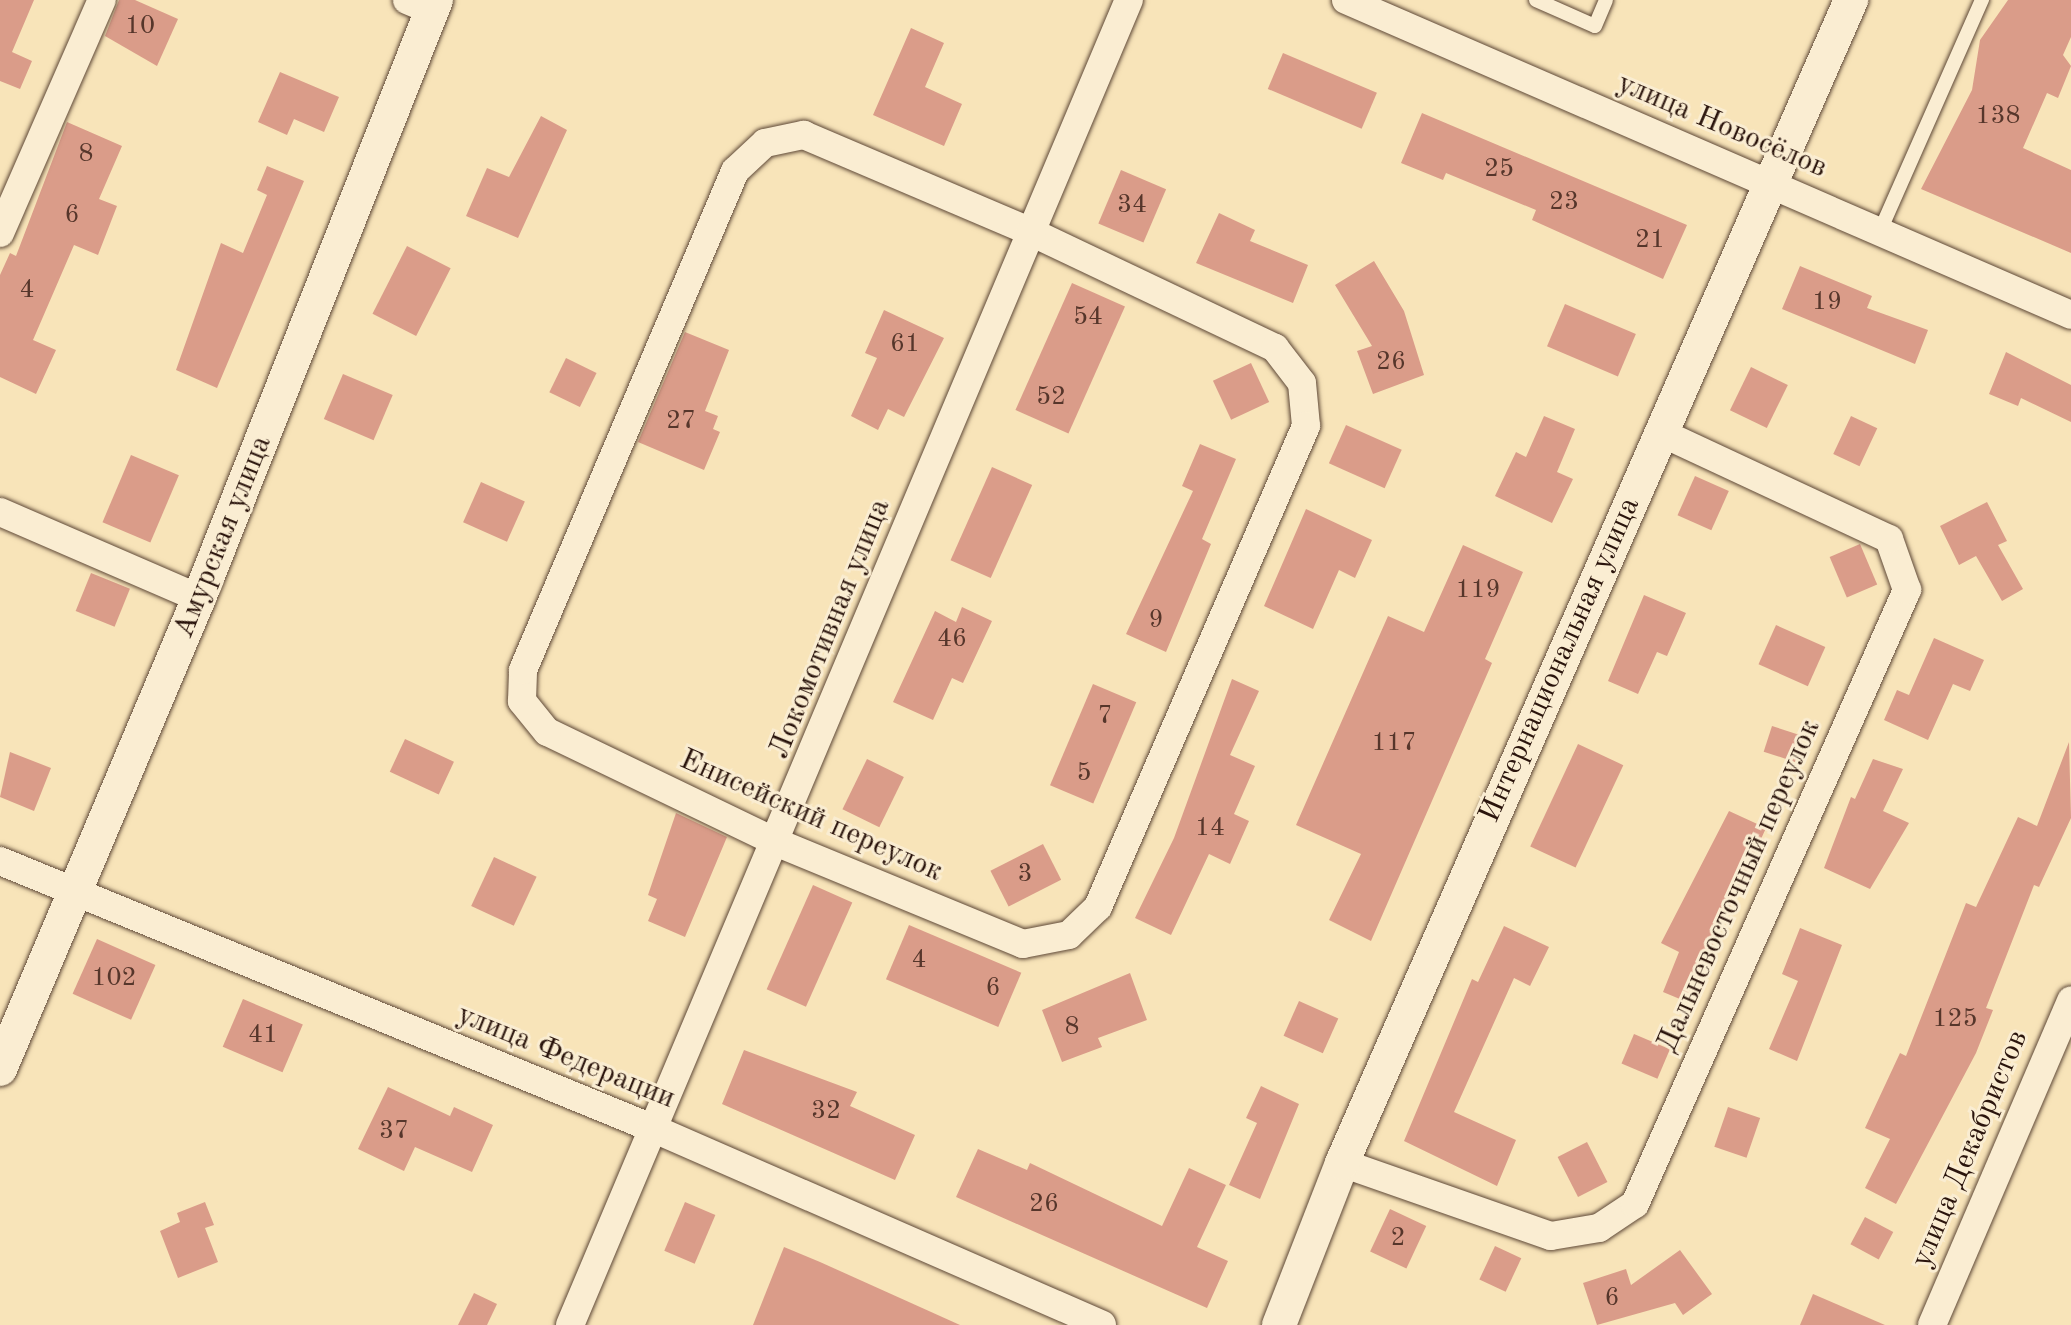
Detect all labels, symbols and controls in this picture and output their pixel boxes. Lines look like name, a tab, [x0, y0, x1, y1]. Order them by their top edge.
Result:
house number: 10	[125, 11, 155, 43]
street label: улица Новосёлов	[1612, 66, 1832, 186]
house number: 138	[1975, 101, 2021, 133]
house number: 8	[78, 139, 94, 171]
house number: 25	[1484, 154, 1514, 186]
house number: 23	[1549, 187, 1579, 219]
house number: 34	[1117, 190, 1147, 222]
house number: 6	[64, 200, 80, 232]
house number: 21	[1635, 225, 1665, 257]
house number: 4	[19, 275, 35, 307]
house number: 19	[1812, 287, 1842, 319]
house number: 54	[1073, 302, 1103, 334]
house number: 61	[890, 329, 920, 361]
house number: 26	[1376, 347, 1406, 379]
house number: 52	[1036, 382, 1066, 414]
house number: 27	[666, 406, 696, 438]
street label: Амурская улица	[166, 430, 280, 644]
street label: Интернациональная улица	[1472, 492, 1648, 828]
street label: Локомотивная улица	[761, 494, 899, 764]
house number: 119	[1455, 575, 1501, 607]
house number: 9	[1148, 605, 1164, 637]
house number: 46	[937, 624, 967, 656]
house number: 7	[1097, 701, 1113, 733]
street label: Дальневосточный переулок	[1649, 714, 1829, 1058]
house number: 117	[1371, 728, 1417, 760]
street label: Енисейский переулок	[674, 742, 948, 890]
house number: 5	[1076, 758, 1092, 790]
house number: 14	[1195, 813, 1225, 845]
house number: 3	[1017, 859, 1033, 891]
house number: 4	[911, 945, 927, 977]
house number: 102	[91, 963, 137, 995]
house number: 6	[985, 973, 1001, 1005]
street label: улица Федерации	[452, 997, 680, 1117]
house number: 125	[1932, 1004, 1978, 1036]
house number: 8	[1064, 1012, 1080, 1044]
house number: 41	[248, 1020, 278, 1052]
street label: улица Декабристов	[1904, 1025, 2036, 1273]
house number: 32	[811, 1096, 841, 1128]
house number: 37	[379, 1116, 409, 1148]
house number: 26	[1029, 1189, 1059, 1221]
house number: 2	[1390, 1223, 1406, 1255]
house number: 6	[1604, 1283, 1620, 1315]

